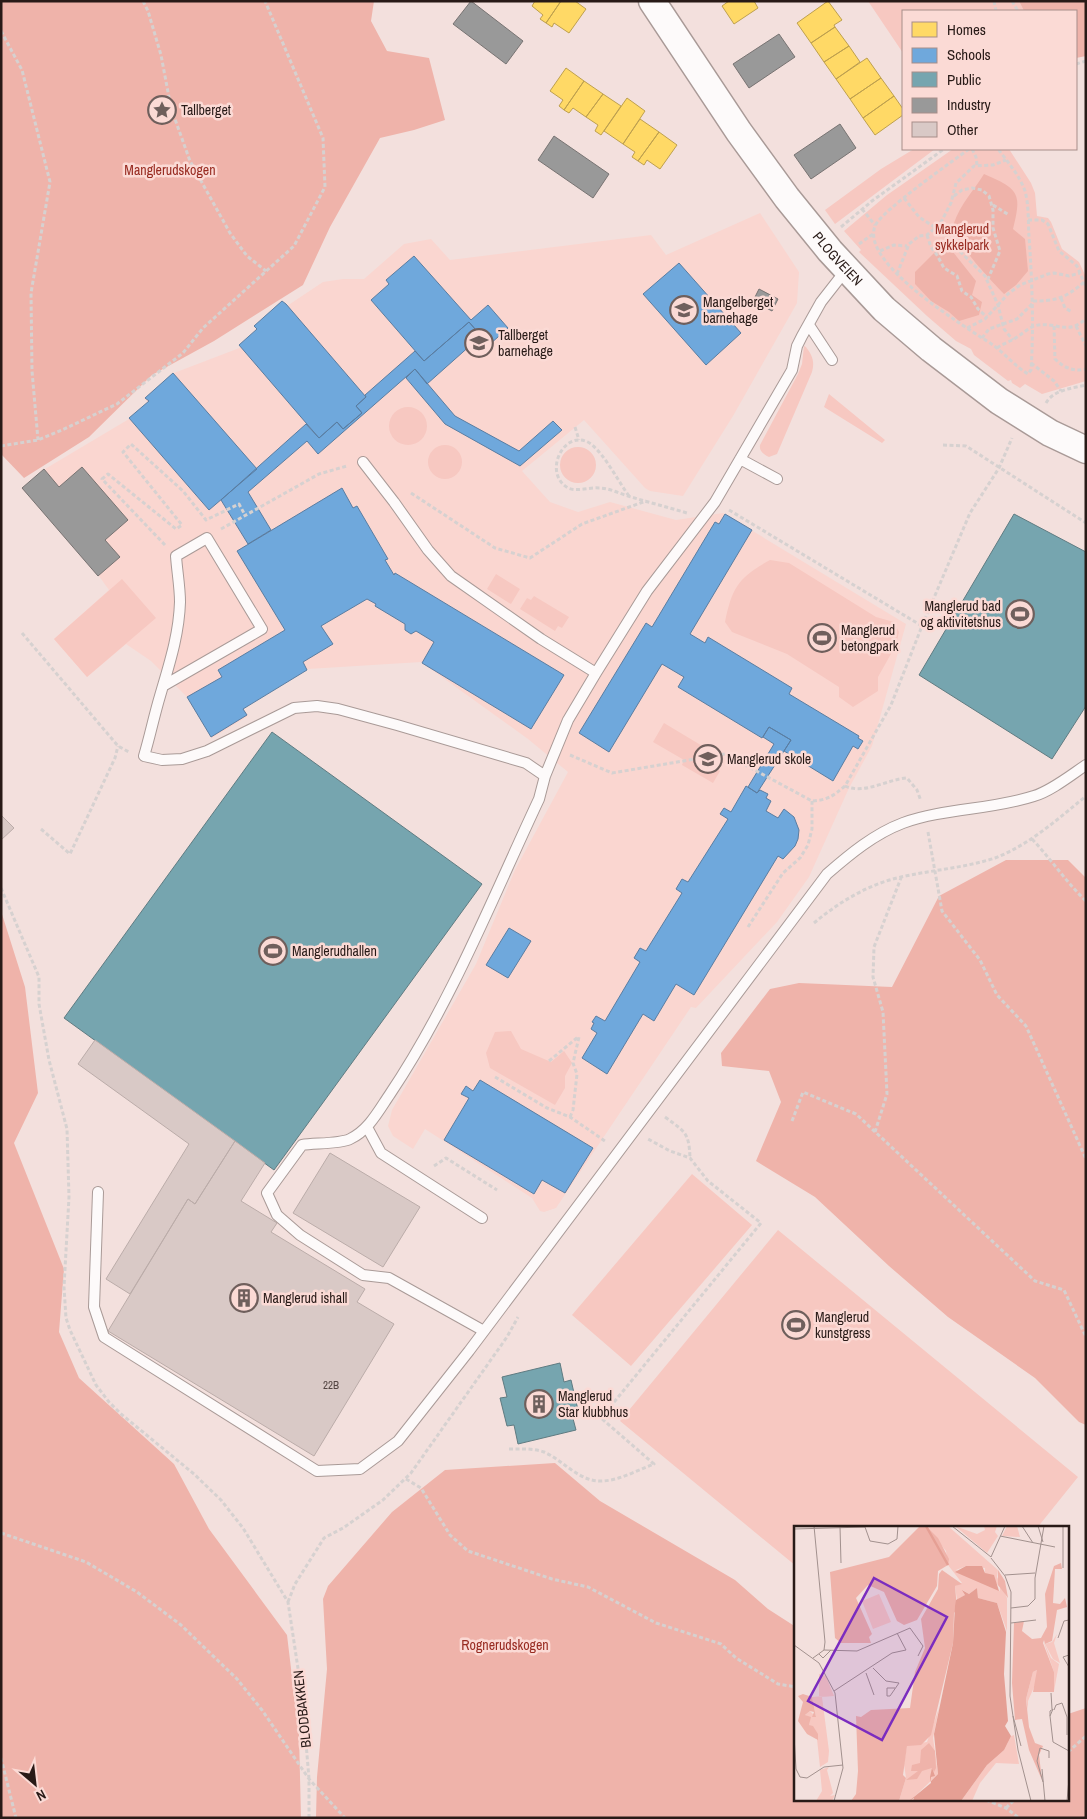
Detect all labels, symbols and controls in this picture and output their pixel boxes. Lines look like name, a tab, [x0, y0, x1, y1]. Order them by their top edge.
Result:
legend	[902, 10, 1077, 150]
text: Homes	[947, 19, 986, 40]
text: Schools	[947, 44, 991, 65]
text: Public	[947, 69, 981, 90]
text: Industry	[947, 94, 992, 115]
place icon: Tallberget	[147, 95, 177, 125]
place label: Tallberget	[181, 101, 231, 119]
text: Other	[947, 119, 978, 140]
park label: Manglerudskogen	[124, 161, 216, 179]
park label: Manglerud sykkelpark	[935, 220, 989, 254]
street label: PLOGVEIEN	[809, 228, 867, 289]
place label: Mangelberget barnehage	[703, 293, 773, 327]
school or university icon: Mangelberget barnehage	[669, 295, 699, 325]
place label: Tallberget barnehage	[498, 326, 553, 360]
school or university icon: Tallberget barnehage	[464, 328, 494, 358]
place label: Manglerud bad og aktivitetshus	[921, 597, 1001, 631]
sports icon: Manglerud bad og aktivitetshus	[1005, 599, 1035, 629]
place label: Manglerud betongpark	[841, 621, 899, 655]
sports icon: Manglerud betongpark	[807, 623, 837, 653]
school or university icon: Manglerud skole	[693, 744, 723, 774]
place label: Manglerud skole	[727, 750, 811, 768]
sports icon: Manglerudhallen	[258, 936, 288, 966]
place label: Manglerudhallen	[292, 942, 377, 960]
building icon: Manglerud ishall	[229, 1283, 259, 1313]
place label: Manglerud ishall	[263, 1289, 347, 1307]
place label: Manglerud kunstgress	[815, 1308, 871, 1342]
sports icon: Manglerud kunstgress	[781, 1310, 811, 1340]
house number: 22B	[323, 1378, 339, 1392]
place label: Manglerud Star klubbhus	[558, 1387, 628, 1421]
building icon: Manglerud Star klubbhus	[524, 1389, 554, 1419]
inset map	[794, 1526, 1070, 1802]
park label: Rognerudskogen	[461, 1636, 549, 1654]
street label: BLODBAKKEN	[289, 1669, 315, 1749]
north arrow	[10, 1759, 60, 1809]
text: N	[33, 1786, 49, 1805]

